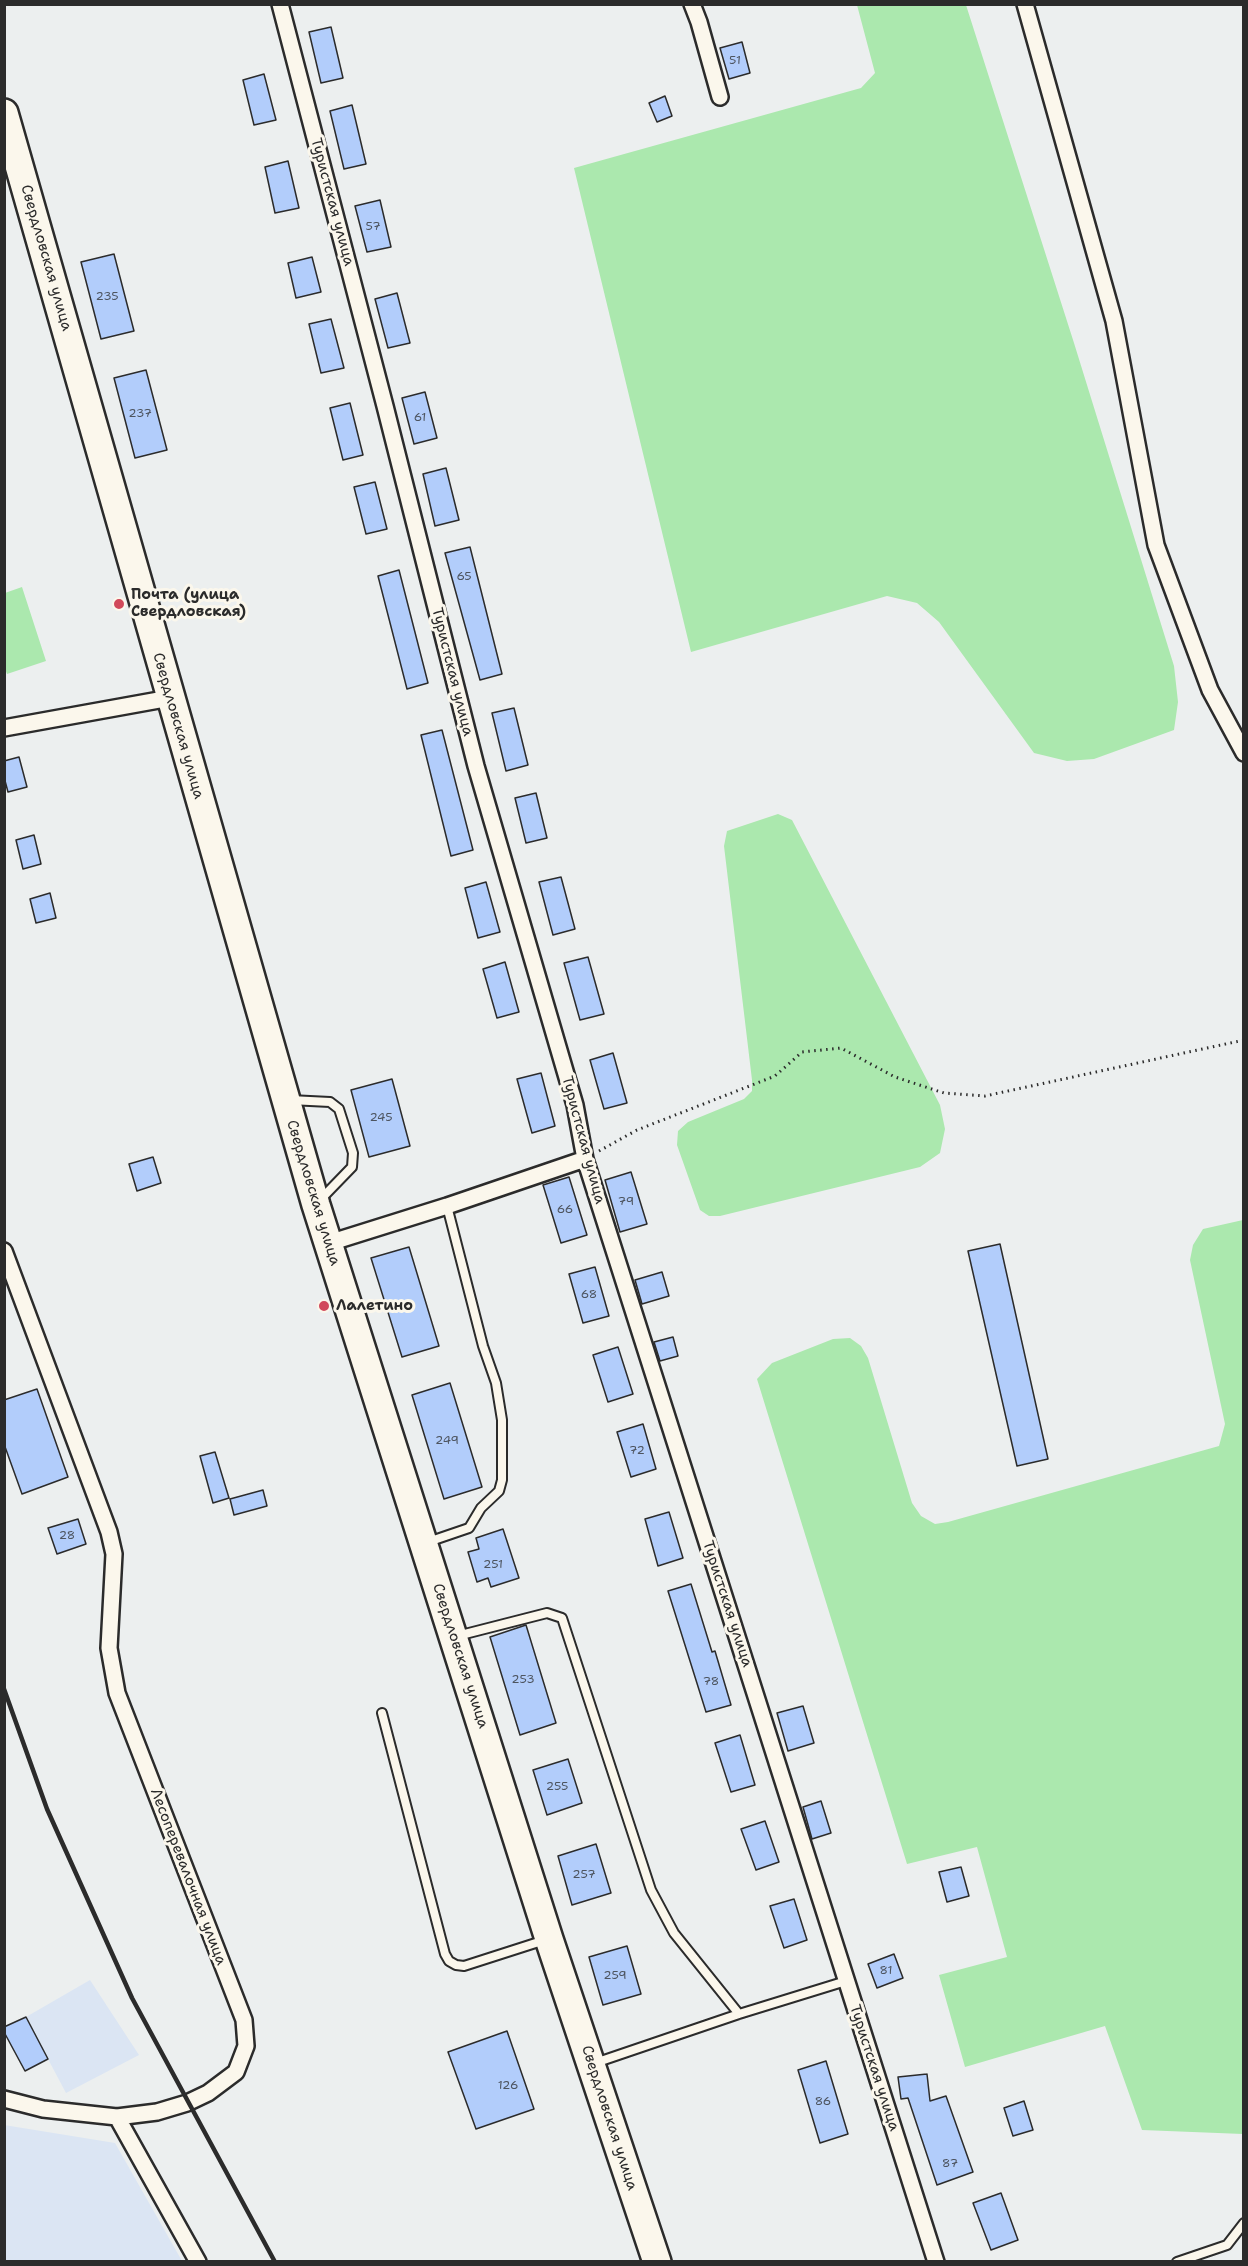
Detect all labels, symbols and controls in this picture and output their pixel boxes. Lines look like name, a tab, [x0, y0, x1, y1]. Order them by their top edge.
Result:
house number: 51	[729, 54, 741, 68]
street label: Туристская улица	[306, 136, 358, 268]
street label: Свердловская улица	[16, 183, 76, 333]
house number: 57	[365, 220, 381, 234]
house number: 235	[95, 290, 119, 304]
house number: 237	[128, 407, 152, 421]
house number: 61	[414, 411, 426, 425]
house number: 65	[456, 570, 472, 584]
place label: Почта (улица Свердловская)	[131, 586, 246, 621]
marker: Почта (улица Свердловская)	[112, 597, 126, 611]
street label: Туристская улица	[427, 606, 477, 738]
street label: Свердловская улица	[148, 651, 208, 801]
street label: Туристская улица	[557, 1074, 609, 1206]
house number: 245	[369, 1111, 393, 1125]
street label: Свердловская улица	[282, 1118, 344, 1268]
house number: 79	[618, 1195, 634, 1209]
house number: 66	[557, 1203, 573, 1217]
house number: 68	[581, 1288, 597, 1302]
place label: Лалетино	[336, 1297, 413, 1315]
marker: Лалетино	[317, 1299, 331, 1313]
house number: 249	[435, 1434, 459, 1448]
house number: 72	[629, 1444, 645, 1458]
house number: 28	[59, 1529, 75, 1543]
street label: Туристская улица	[698, 1539, 756, 1669]
house number: 251	[483, 1558, 503, 1572]
street label: Свердловская улица	[428, 1581, 492, 1731]
house number: 253	[511, 1673, 535, 1687]
house number: 78	[703, 1675, 719, 1689]
house number: 255	[546, 1780, 568, 1794]
street label: Лесоперевалочная улица	[146, 1786, 230, 1968]
house number: 257	[572, 1868, 596, 1882]
house number: 81	[880, 1964, 892, 1978]
house number: 259	[603, 1969, 627, 1983]
street label: Туристская улица	[845, 2003, 903, 2133]
street label: Свердловская улица	[577, 2043, 641, 2193]
house number: 126	[498, 2079, 518, 2093]
house number: 86	[815, 2095, 831, 2109]
house number: 87	[942, 2157, 958, 2171]

